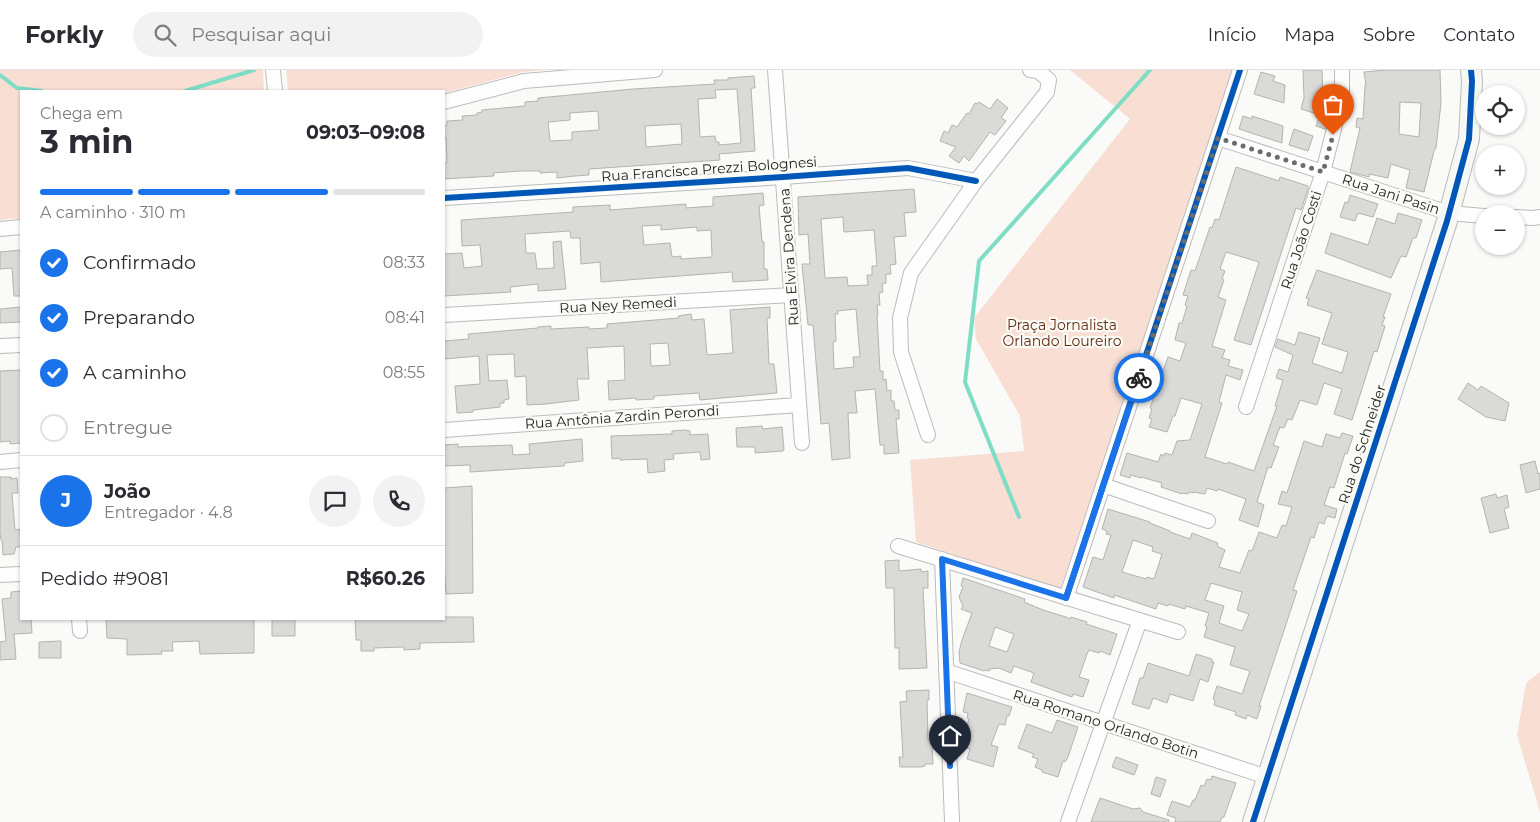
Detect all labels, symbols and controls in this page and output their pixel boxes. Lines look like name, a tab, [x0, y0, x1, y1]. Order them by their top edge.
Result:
search box	[133, 12, 483, 57]
text: Forkly	[25, 20, 103, 49]
icon: search	[151, 21, 179, 49]
text: Pesquisar aqui	[191, 23, 331, 46]
text: Início	[1208, 24, 1256, 46]
text: Mapa	[1284, 24, 1335, 46]
text: Sobre	[1363, 24, 1415, 46]
text: Contato	[1443, 24, 1515, 46]
pin	[1312, 84, 1354, 135]
map controls	[1475, 85, 1525, 255]
button: locate	[1475, 85, 1525, 135]
icon: bag	[1319, 91, 1347, 119]
text: Chega em	[40, 104, 123, 123]
text: 09:03–09:08	[306, 121, 425, 144]
text: 3 min	[40, 122, 133, 161]
button: +	[1475, 145, 1525, 195]
street label: Rua Francisca Prezzi Bolognesi	[600, 152, 818, 186]
street label: Rua Jani Pasin	[1340, 170, 1442, 218]
street label: Rua Elvira Dendena	[775, 188, 803, 326]
street label: Rua João Costi	[1277, 188, 1325, 292]
text: A caminho · 310 m	[40, 203, 186, 222]
button: −	[1475, 205, 1525, 255]
icon: check	[40, 249, 68, 277]
text: Confirmado	[83, 251, 196, 274]
text: 08:33	[383, 253, 425, 272]
street label: Rua Ney Remedi	[559, 293, 677, 317]
icon: check	[40, 304, 68, 332]
text: Preparando	[83, 306, 195, 329]
text: 08:41	[385, 308, 425, 327]
park label: Praça Jornalista Orlando Loureiro	[1003, 316, 1122, 350]
courier	[1114, 353, 1164, 403]
icon: check	[40, 359, 68, 387]
text: A caminho	[83, 361, 186, 384]
text: 08:55	[383, 363, 425, 382]
icon: bike	[1125, 364, 1153, 392]
street label: Rua do Schneider	[1334, 382, 1390, 506]
street label: Rua Antônia Zardin Perondi	[524, 401, 720, 433]
text: Entregue	[83, 416, 172, 439]
button: chat	[309, 475, 361, 527]
button: phone	[373, 475, 425, 527]
text: João	[104, 480, 151, 503]
text: J	[61, 489, 71, 512]
text: Entregador · 4.8	[104, 503, 233, 522]
text: Pedido #9081	[40, 567, 169, 590]
text: R$60.26	[346, 567, 425, 590]
street label: Rua Romano Orlando Botin	[1011, 685, 1201, 763]
pin	[929, 715, 971, 766]
icon: home	[936, 722, 964, 750]

